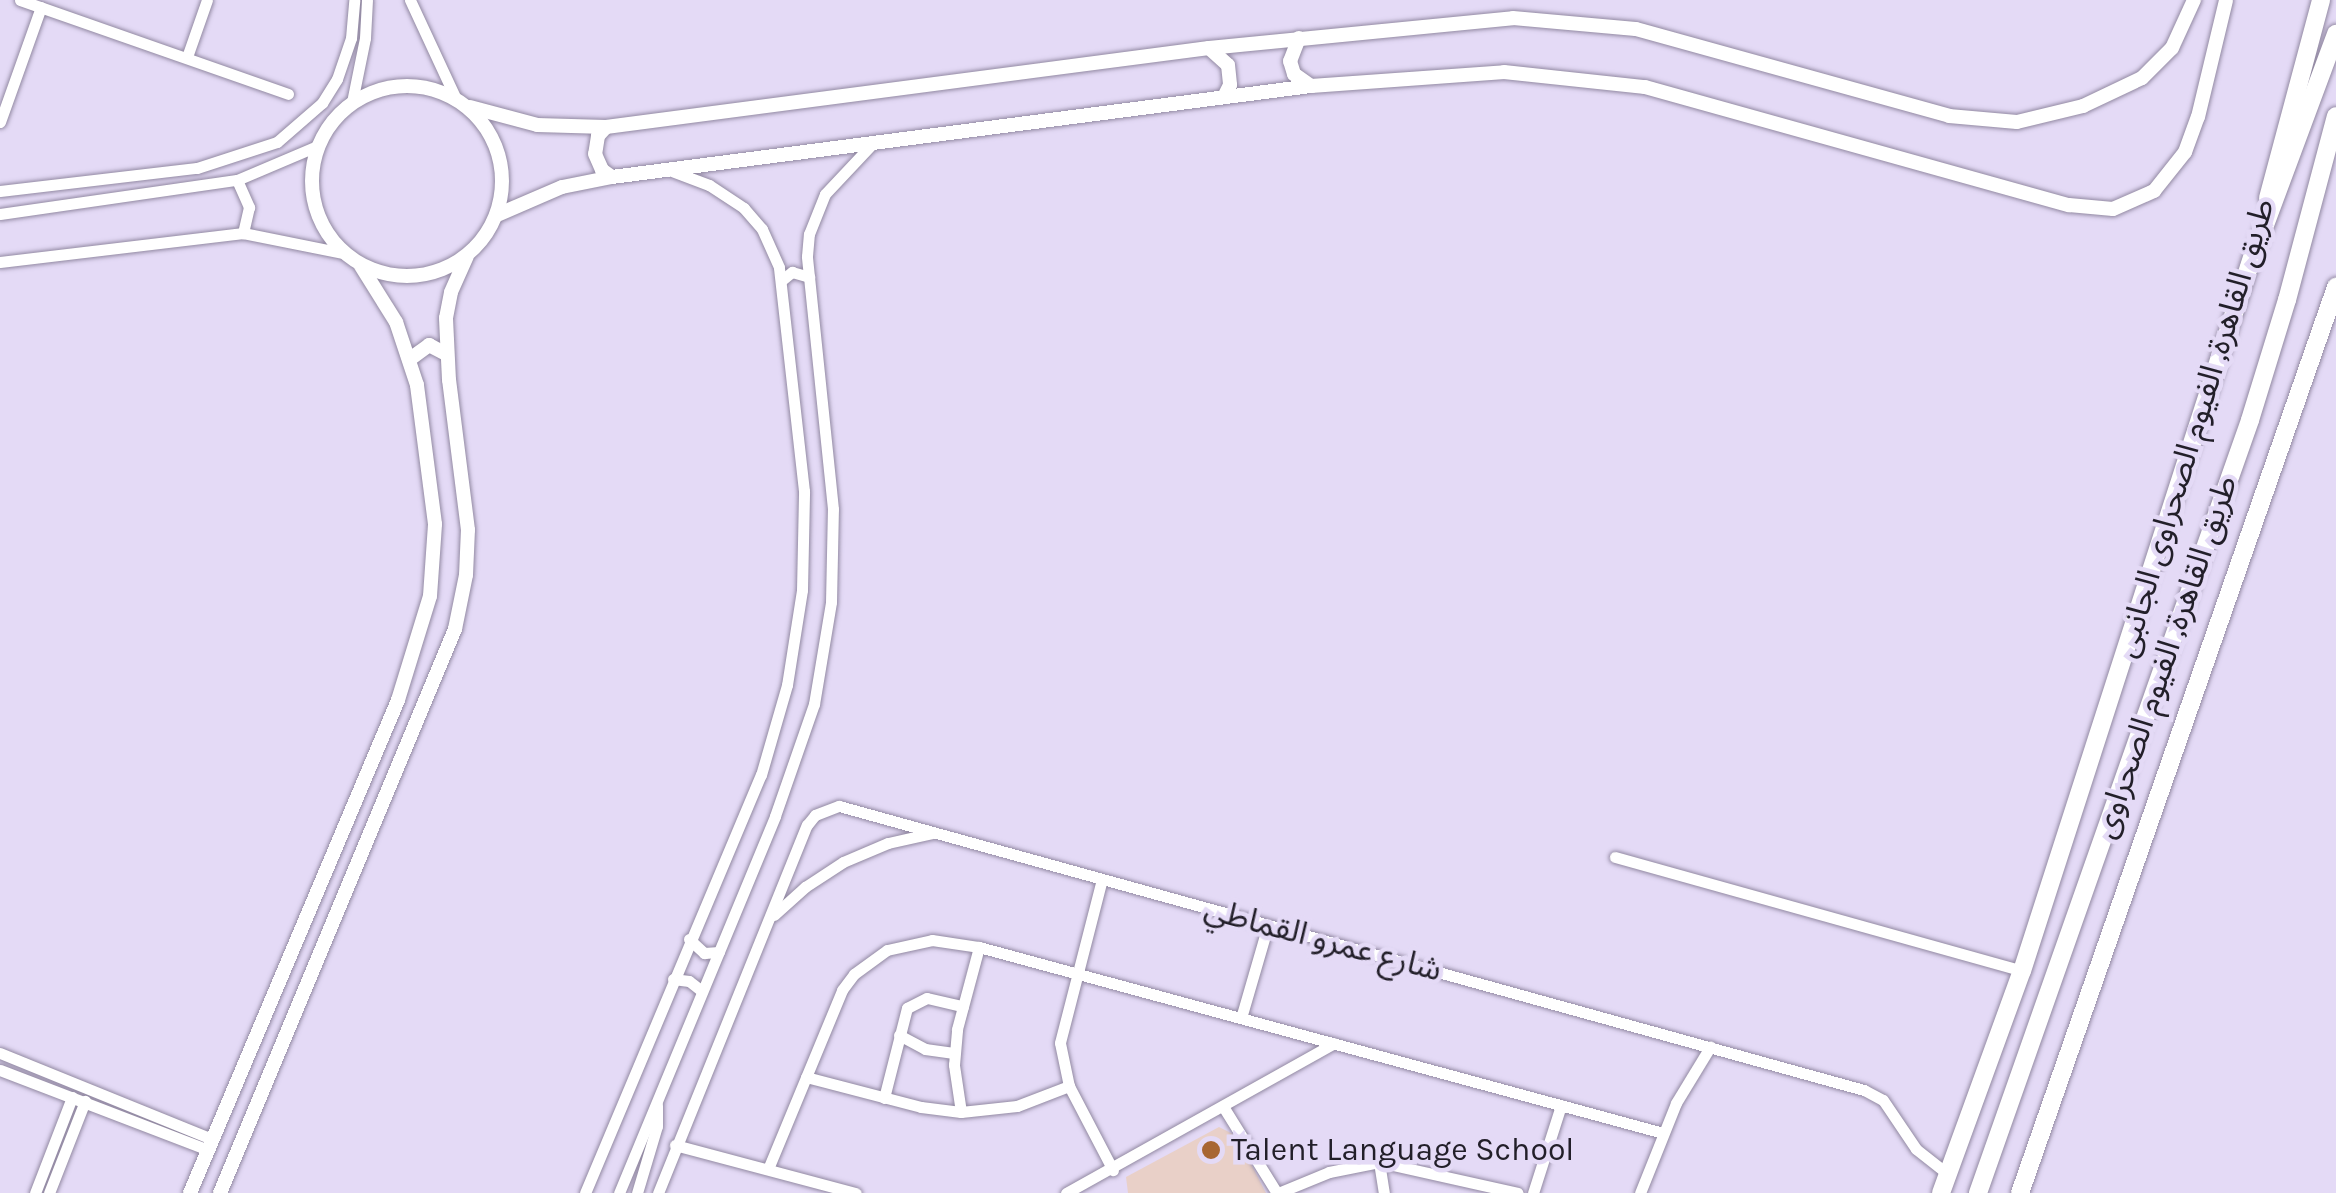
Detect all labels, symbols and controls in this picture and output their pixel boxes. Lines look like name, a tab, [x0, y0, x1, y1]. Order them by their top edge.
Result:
street label: طريق القاهرة, الفيوم الصحراوى الجانبى	[2107, 194, 2283, 662]
street label: طريق القاهرة, الفيوم الصحراوى	[2086, 471, 2246, 843]
street label: شارع عمرو القماطي	[1200, 890, 1446, 990]
place label: Talent Language School	[1231, 1131, 1574, 1169]
marker: Talent Language School	[1200, 1139, 1222, 1161]

